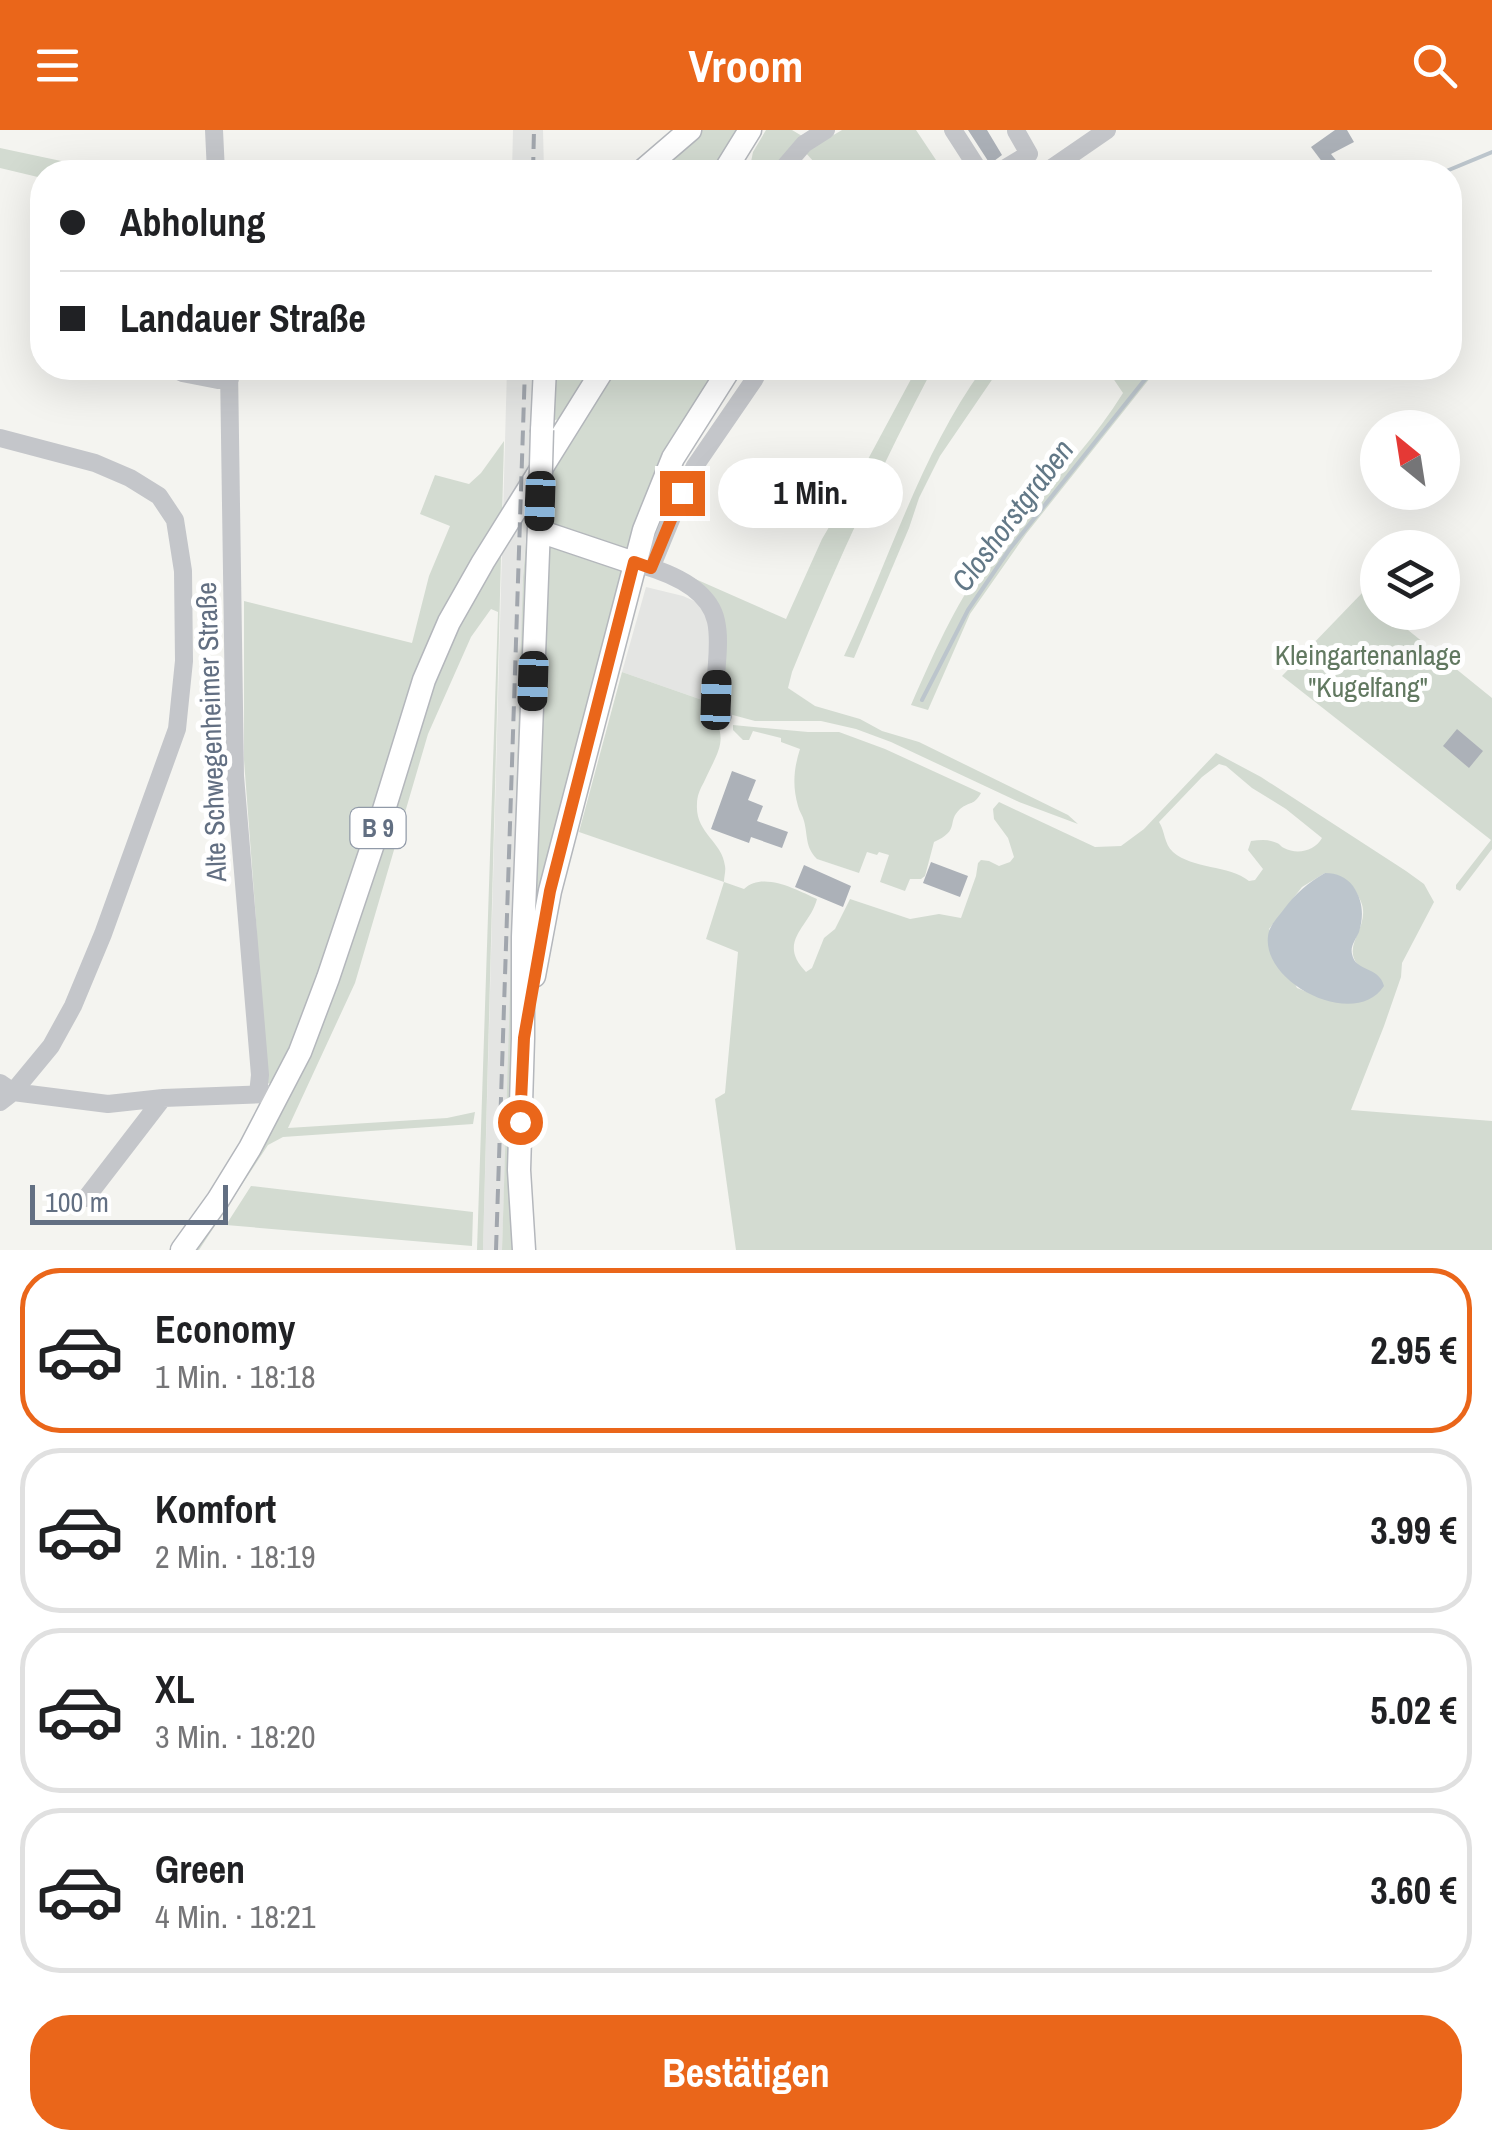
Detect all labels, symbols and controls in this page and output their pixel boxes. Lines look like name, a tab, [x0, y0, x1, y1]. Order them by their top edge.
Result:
text: Vroom	[689, 35, 803, 96]
icon: menu	[30, 38, 85, 93]
icon: search	[1407, 38, 1462, 93]
text: Abholung	[120, 197, 265, 248]
text: Landauer Straße	[120, 293, 366, 344]
north arrow	[1360, 410, 1460, 510]
map controls	[1360, 410, 1460, 630]
water label: Closhorstgraben	[942, 431, 1082, 599]
callout: 1 Min.	[717, 458, 902, 528]
car	[524, 470, 556, 532]
route end	[660, 471, 705, 516]
text: 1 Min.	[773, 471, 848, 514]
button: layers	[1360, 530, 1460, 630]
street label: Alte Schwegenheimer Straße	[187, 581, 235, 884]
park label: Kleingartenanlage "Kugelfang"	[1275, 636, 1461, 706]
car	[517, 650, 549, 712]
car	[700, 669, 732, 731]
road number: B 9	[350, 808, 406, 848]
route start	[498, 1100, 543, 1145]
scale bar	[30, 1180, 228, 1224]
text: 100 m	[45, 1183, 109, 1221]
text: Economy	[155, 1304, 295, 1355]
icon: car	[35, 1306, 125, 1396]
text: 2.95 €	[1370, 1325, 1457, 1376]
text: 1 Min. · 18:18	[155, 1355, 315, 1398]
text: Komfort	[155, 1484, 276, 1535]
icon: car	[35, 1486, 125, 1576]
text: 3.99 €	[1370, 1505, 1457, 1556]
text: 2 Min. · 18:19	[155, 1535, 315, 1578]
text: XL	[155, 1664, 195, 1715]
icon: car	[35, 1666, 125, 1756]
text: 5.02 €	[1370, 1685, 1457, 1736]
text: 3 Min. · 18:20	[155, 1715, 315, 1758]
text: Green	[155, 1844, 245, 1895]
icon: car	[35, 1846, 125, 1936]
text: 3.60 €	[1370, 1865, 1457, 1916]
text: 4 Min. · 18:21	[155, 1895, 315, 1938]
button: Bestätigen	[30, 2015, 1462, 2130]

